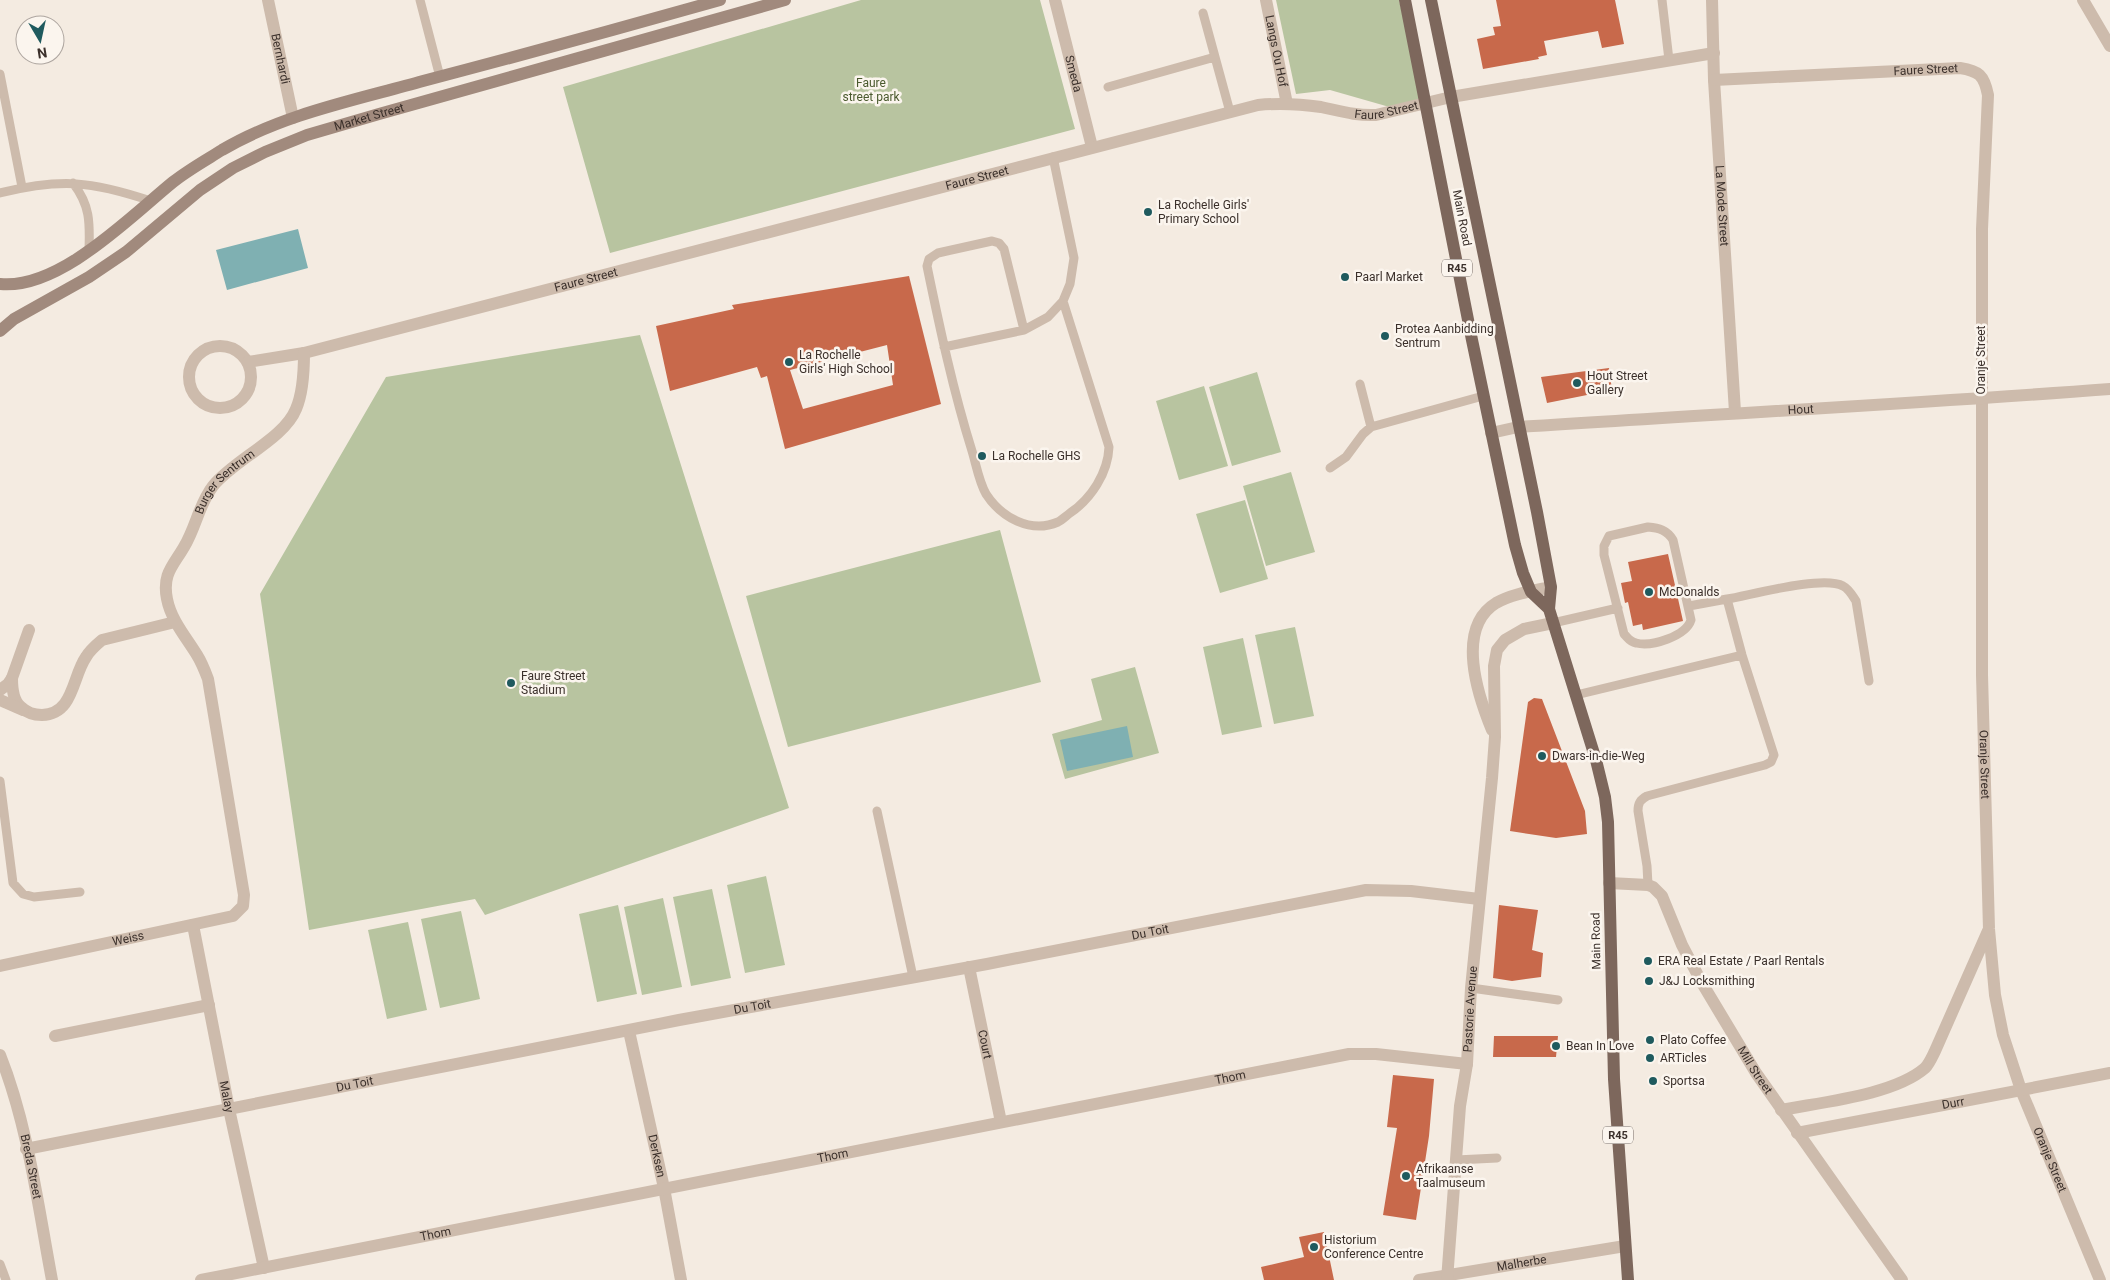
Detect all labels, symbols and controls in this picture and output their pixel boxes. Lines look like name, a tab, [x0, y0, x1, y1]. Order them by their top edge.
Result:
street label: Langs Ou Hof	[1262, 14, 1291, 89]
north arrow	[15, 15, 65, 65]
street label: Bernhardi	[268, 32, 293, 85]
text: N	[36, 44, 48, 62]
street label: Smeda	[1062, 54, 1085, 94]
street label: Faure Street	[1893, 61, 1958, 78]
park label: Faure street park	[842, 76, 900, 104]
street label: Faure Street	[1354, 98, 1419, 122]
street label: Market Street	[333, 100, 406, 134]
street label: Faure Street	[944, 163, 1010, 193]
street label: La Mode Street	[1712, 165, 1732, 247]
street label: Main Road	[1450, 189, 1474, 247]
place label: La Rochelle Girls' Primary School	[1158, 198, 1249, 226]
marker: La Rochelle Girls' Primary School	[1142, 206, 1154, 218]
road number: R45	[1442, 260, 1472, 276]
street label: Faure Street	[553, 265, 619, 295]
place label: Paarl Market	[1355, 270, 1423, 284]
marker: Paarl Market	[1339, 271, 1351, 283]
place label: Protea Aanbidding Sentrum	[1395, 322, 1494, 350]
street label: Oranje Street	[1974, 325, 1988, 395]
marker: Protea Aanbidding Sentrum	[1379, 330, 1391, 342]
place label: La Rochelle Girls' High School	[799, 348, 893, 376]
marker: La Rochelle Girls' High School	[783, 356, 795, 368]
place label: Hout Street Gallery	[1587, 369, 1648, 397]
marker: Hout Street Gallery	[1571, 377, 1583, 389]
street label: Hout	[1787, 402, 1814, 417]
street label: Burger Sentrum	[192, 447, 257, 516]
place label: La Rochelle GHS	[992, 449, 1081, 463]
marker: La Rochelle GHS	[976, 450, 988, 462]
place label: McDonalds	[1659, 585, 1720, 599]
marker: McDonalds	[1643, 586, 1655, 598]
place label: Faure Street Stadium	[521, 669, 586, 697]
marker: Faure Street Stadium	[505, 677, 517, 689]
street label: Oranje Street	[1977, 730, 1992, 799]
place label: Dwars-in-die-Weg	[1552, 749, 1645, 763]
marker: Dwars-in-die-Weg	[1536, 750, 1548, 762]
street label: Main Road	[1589, 912, 1603, 970]
street label: Du Toit	[1130, 922, 1170, 943]
street label: Weiss	[111, 928, 145, 949]
place label: ERA Real Estate / Paarl Rentals	[1658, 954, 1824, 968]
marker: ERA Real Estate / Paarl Rentals	[1642, 955, 1654, 967]
street label: Pastorie Avenue	[1461, 965, 1480, 1053]
place label: J&J Locksmithing	[1659, 974, 1755, 988]
marker: J&J Locksmithing	[1643, 975, 1655, 987]
street label: Du Toit	[732, 996, 772, 1017]
street label: Court	[975, 1028, 995, 1060]
place label: Plato Coffee	[1660, 1033, 1726, 1047]
marker: Plato Coffee	[1644, 1034, 1656, 1046]
place label: Bean In Love	[1566, 1039, 1634, 1053]
marker: Bean In Love	[1550, 1040, 1562, 1052]
street label: Mill Street	[1735, 1044, 1776, 1097]
place label: ARTicles	[1660, 1051, 1707, 1065]
marker: ARTicles	[1644, 1052, 1656, 1064]
street label: Thom	[1214, 1068, 1247, 1087]
street label: Du Toit	[335, 1074, 374, 1095]
place label: Sportsa	[1663, 1074, 1705, 1088]
marker: Sportsa	[1647, 1075, 1659, 1087]
street label: Malay	[217, 1080, 237, 1114]
street label: Durr	[1941, 1094, 1966, 1112]
street label: Oranje Street	[2030, 1125, 2070, 1194]
road number: R45	[1603, 1126, 1633, 1144]
street label: Breda Street	[18, 1133, 44, 1200]
street label: Derksen	[645, 1133, 668, 1179]
street label: Thom	[816, 1146, 850, 1165]
place label: Afrikaanse Taalmuseum	[1416, 1162, 1485, 1190]
marker: Afrikaanse Taalmuseum	[1400, 1170, 1412, 1182]
street label: Thom	[419, 1224, 452, 1244]
place label: Historium Conference Centre	[1324, 1233, 1423, 1261]
marker: Historium Conference Centre	[1308, 1241, 1320, 1253]
street label: Malherbe	[1496, 1252, 1547, 1274]

